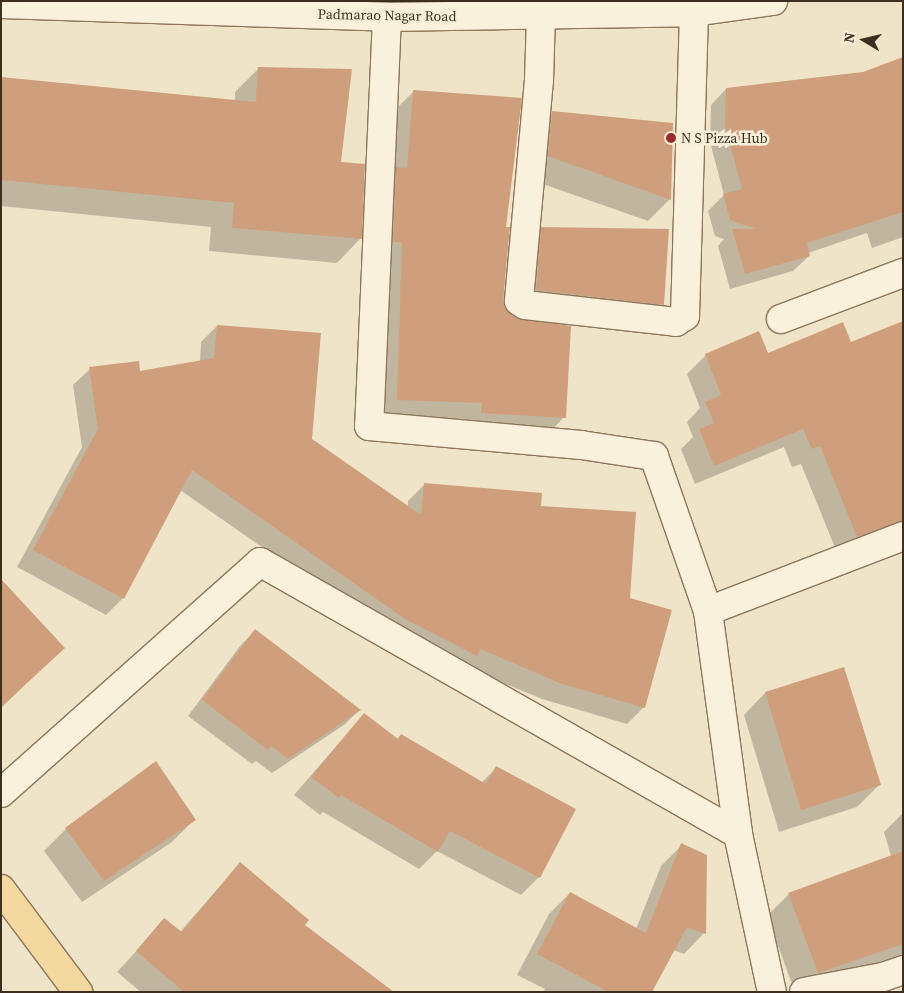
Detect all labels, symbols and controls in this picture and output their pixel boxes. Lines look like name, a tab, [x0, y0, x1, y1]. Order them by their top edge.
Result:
street label: Padmarao Nagar Road	[317, 5, 457, 25]
north arrow	[839, 15, 889, 65]
text: N	[839, 31, 860, 44]
place label: N S Pizza Hub	[681, 130, 768, 146]
marker: N S Pizza Hub	[665, 132, 677, 144]

